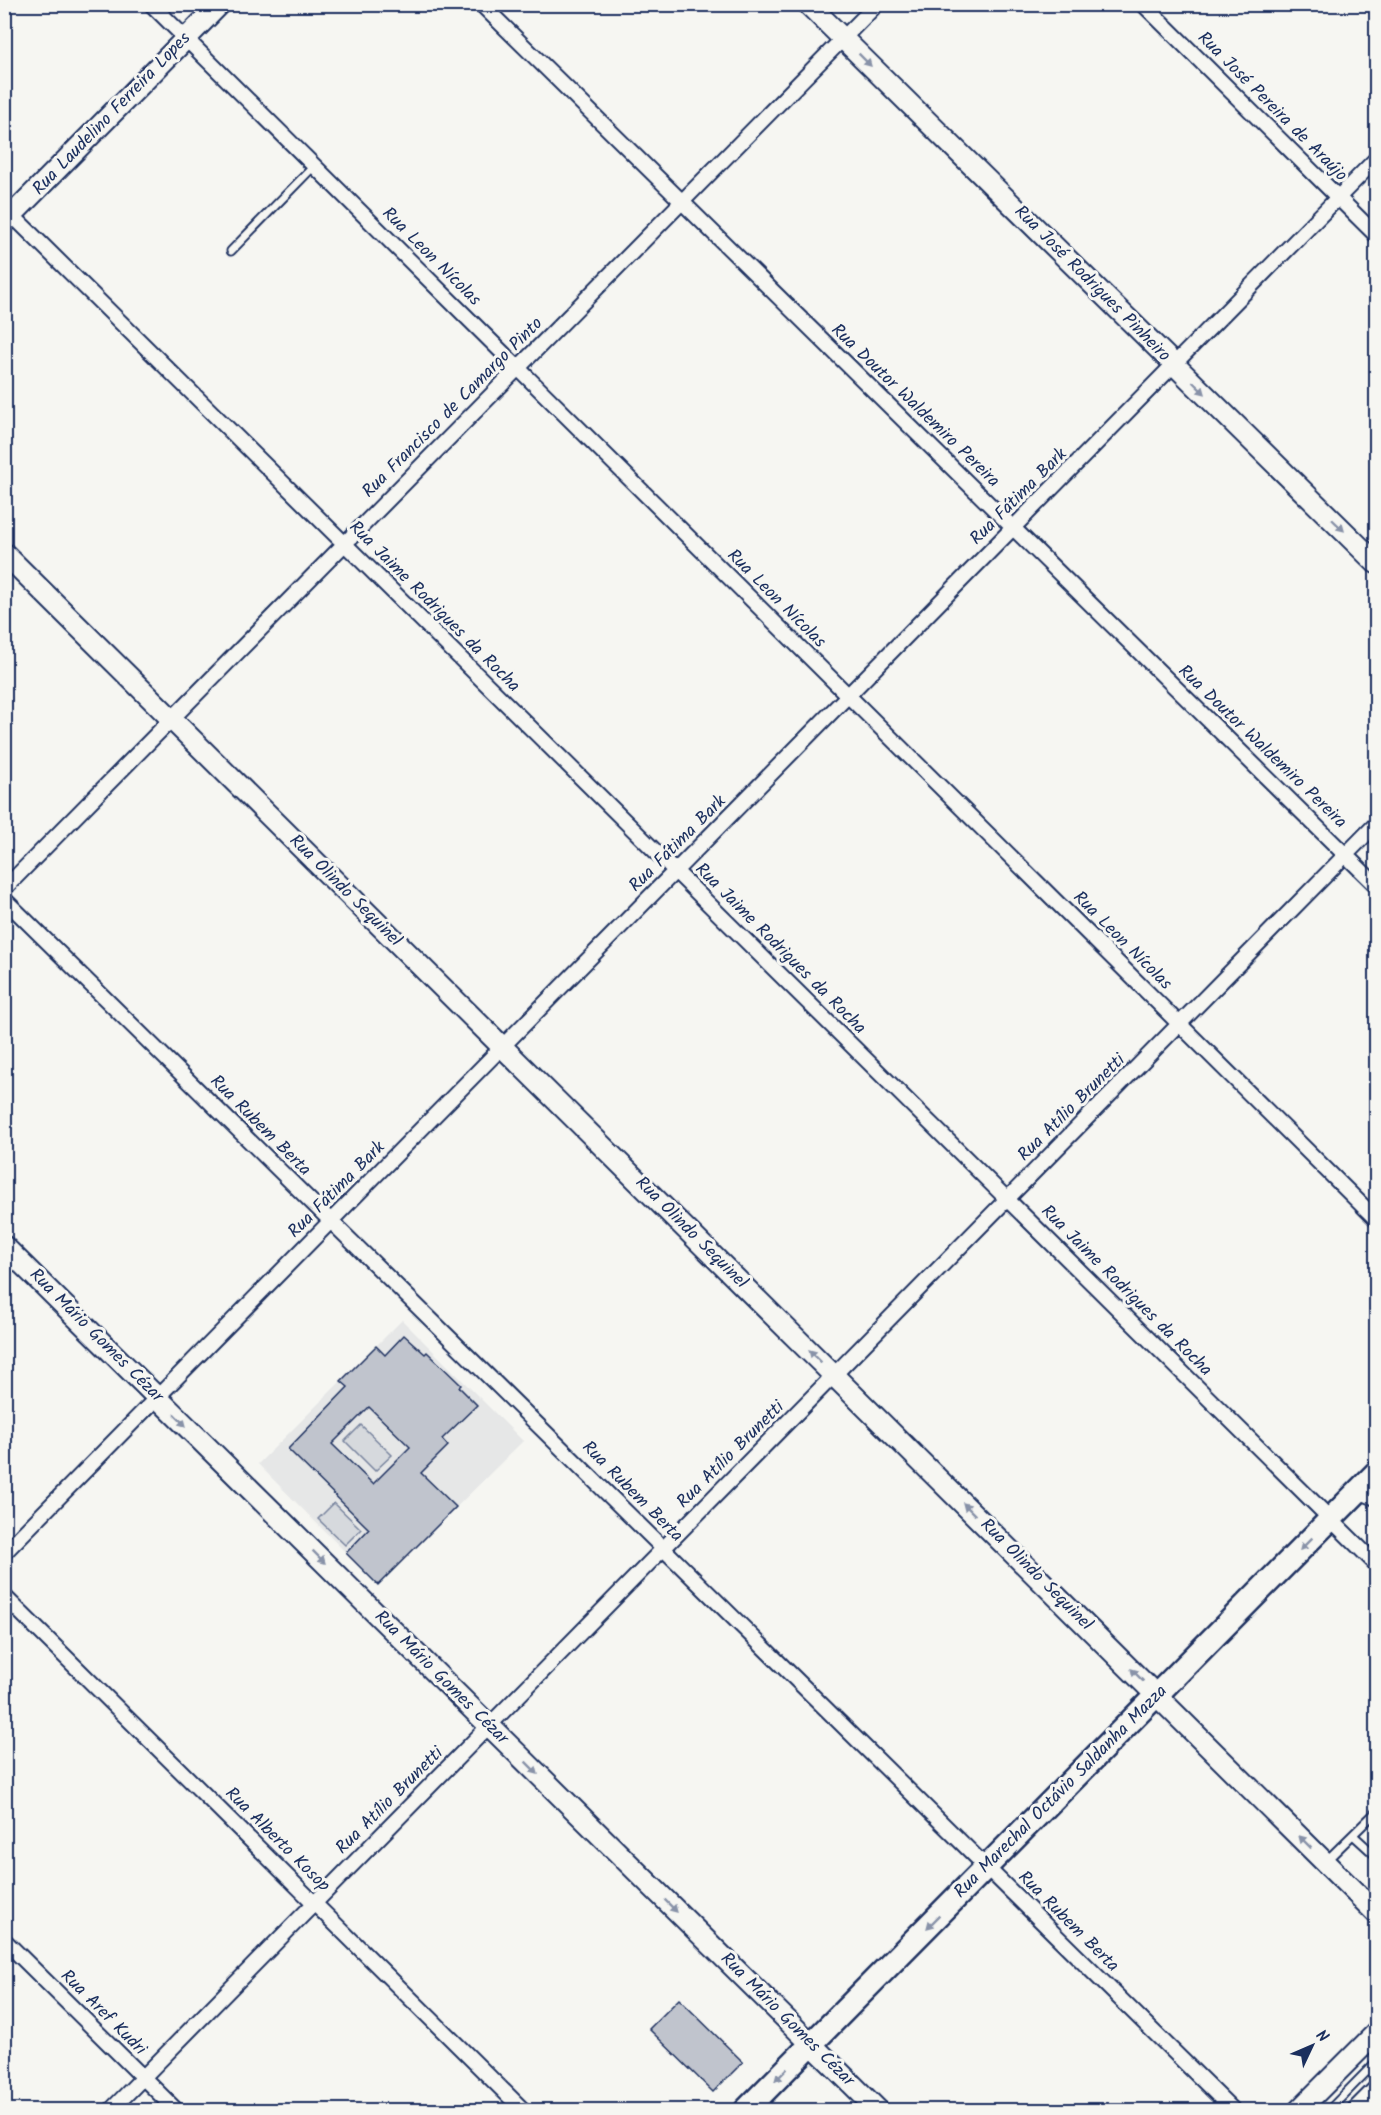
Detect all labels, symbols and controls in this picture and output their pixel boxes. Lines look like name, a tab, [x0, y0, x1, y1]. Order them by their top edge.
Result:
street label: Rua Laudelino Ferreira Lopes	[26, 25, 198, 203]
street label: Rua José Pereira de Araújo	[1190, 25, 1354, 189]
one-way arrow	[857, 53, 871, 67]
street label: Rua José Rodrigues Pinheiro	[1007, 199, 1177, 369]
street label: Rua Leon Nícolas	[374, 200, 488, 314]
street label: Rua Francisco de Camargo Pinto	[356, 311, 550, 505]
street label: Rua Doutor Waldemiro Pereira	[824, 317, 1006, 495]
one-way arrow	[1191, 381, 1205, 395]
street label: Rua Fátima Bark	[963, 441, 1075, 553]
street label: Rua Jaime Rodrigues da Rocha	[341, 514, 527, 700]
one-way arrow	[1330, 518, 1345, 532]
street label: Rua Leon Nícolas	[719, 542, 833, 656]
street label: Rua Doutor Waldemiro Pereira	[1171, 658, 1353, 836]
street label: Rua Fátima Bark	[622, 788, 734, 900]
street label: Rua Olindo Sequinel	[282, 828, 409, 955]
street label: Rua Jaime Rodrigues da Rocha	[687, 856, 873, 1042]
street label: Rua Leon Nícolas	[1065, 884, 1179, 998]
street label: Rua Atílio Brunetti	[1011, 1047, 1133, 1169]
street label: Rua Rubem Berta	[202, 1068, 318, 1184]
street label: Rua Fátima Bark	[281, 1134, 393, 1246]
street label: Rua Olindo Sequinel	[628, 1170, 755, 1297]
street label: Rua Jaime Rodrigues da Rocha	[1033, 1198, 1219, 1384]
street label: Rua Mário Gomes Cézar	[22, 1262, 171, 1411]
one-way arrow	[809, 1350, 823, 1364]
street label: Rua Atílio Brunetti	[670, 1394, 792, 1516]
one-way arrow	[173, 1413, 187, 1427]
street label: Rua Rubem Berta	[574, 1434, 690, 1550]
one-way arrow	[962, 1502, 976, 1516]
street label: Rua Olindo Sequinel	[973, 1512, 1100, 1639]
one-way arrow	[1299, 1536, 1313, 1550]
one-way arrow	[312, 1550, 326, 1565]
street label: Rua Mário Gomes Cézar	[367, 1604, 516, 1753]
one-way arrow	[1130, 1669, 1144, 1683]
street label: Rua Marechal Octávio Saldanha Mazza	[947, 1678, 1175, 1906]
street label: Rua Atílio Brunetti	[329, 1740, 451, 1862]
one-way arrow	[525, 1761, 539, 1775]
street label: Rua Alberto Kosop	[218, 1781, 337, 1900]
one-way arrow	[1299, 1836, 1313, 1850]
street label: Rua Rubem Berta	[1010, 1864, 1126, 1980]
one-way arrow	[663, 1898, 677, 1912]
one-way arrow	[926, 1914, 940, 1928]
street label: Rua Mário Gomes Cézar	[713, 1946, 862, 2095]
street label: Rua Aref Kudri	[53, 1963, 153, 2063]
north arrow	[1282, 2016, 1342, 2076]
text: N	[1309, 2024, 1334, 2049]
one-way arrow	[774, 2068, 788, 2082]

